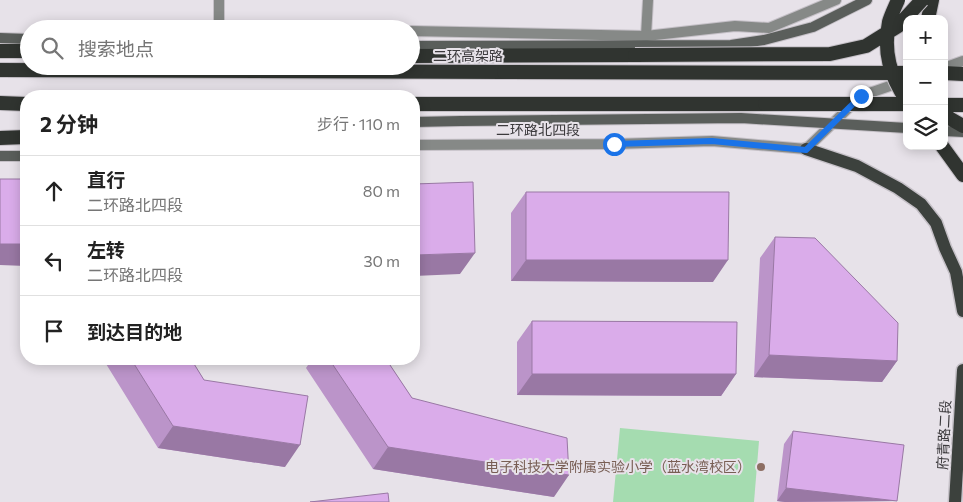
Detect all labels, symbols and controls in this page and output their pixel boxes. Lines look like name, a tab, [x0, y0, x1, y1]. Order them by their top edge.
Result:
map controls	[903, 15, 948, 150]
button: +	[903, 15, 948, 60]
search box	[20, 20, 420, 75]
icon: search	[38, 34, 66, 62]
text: 搜索地点	[78, 37, 154, 60]
street label: 二环高架路	[433, 47, 503, 64]
button: −	[903, 60, 948, 105]
route end	[850, 85, 873, 108]
button: layers	[903, 105, 948, 150]
text: 2 分钟	[40, 111, 98, 136]
text: 步行 · 110 m	[317, 114, 400, 133]
street label: 二环路北四段	[496, 121, 580, 138]
route start	[603, 133, 626, 156]
text: 直行	[87, 168, 125, 191]
icon: ahead	[40, 177, 68, 205]
text: 80 m	[363, 181, 400, 200]
text: 二环路北四段	[87, 195, 183, 214]
text: 左转	[87, 238, 125, 261]
icon: left	[40, 247, 68, 275]
text: 30 m	[363, 251, 400, 270]
text: 二环路北四段	[87, 265, 183, 284]
icon: arrive	[40, 317, 68, 345]
text: 到达目的地	[87, 320, 182, 343]
street label: 府青路二段	[933, 400, 954, 470]
place label: 电子科技大学附属实验小学（蓝水湾校区）	[485, 458, 751, 475]
marker: 电子科技大学附属实验小学（蓝水湾校区）	[755, 461, 767, 473]

